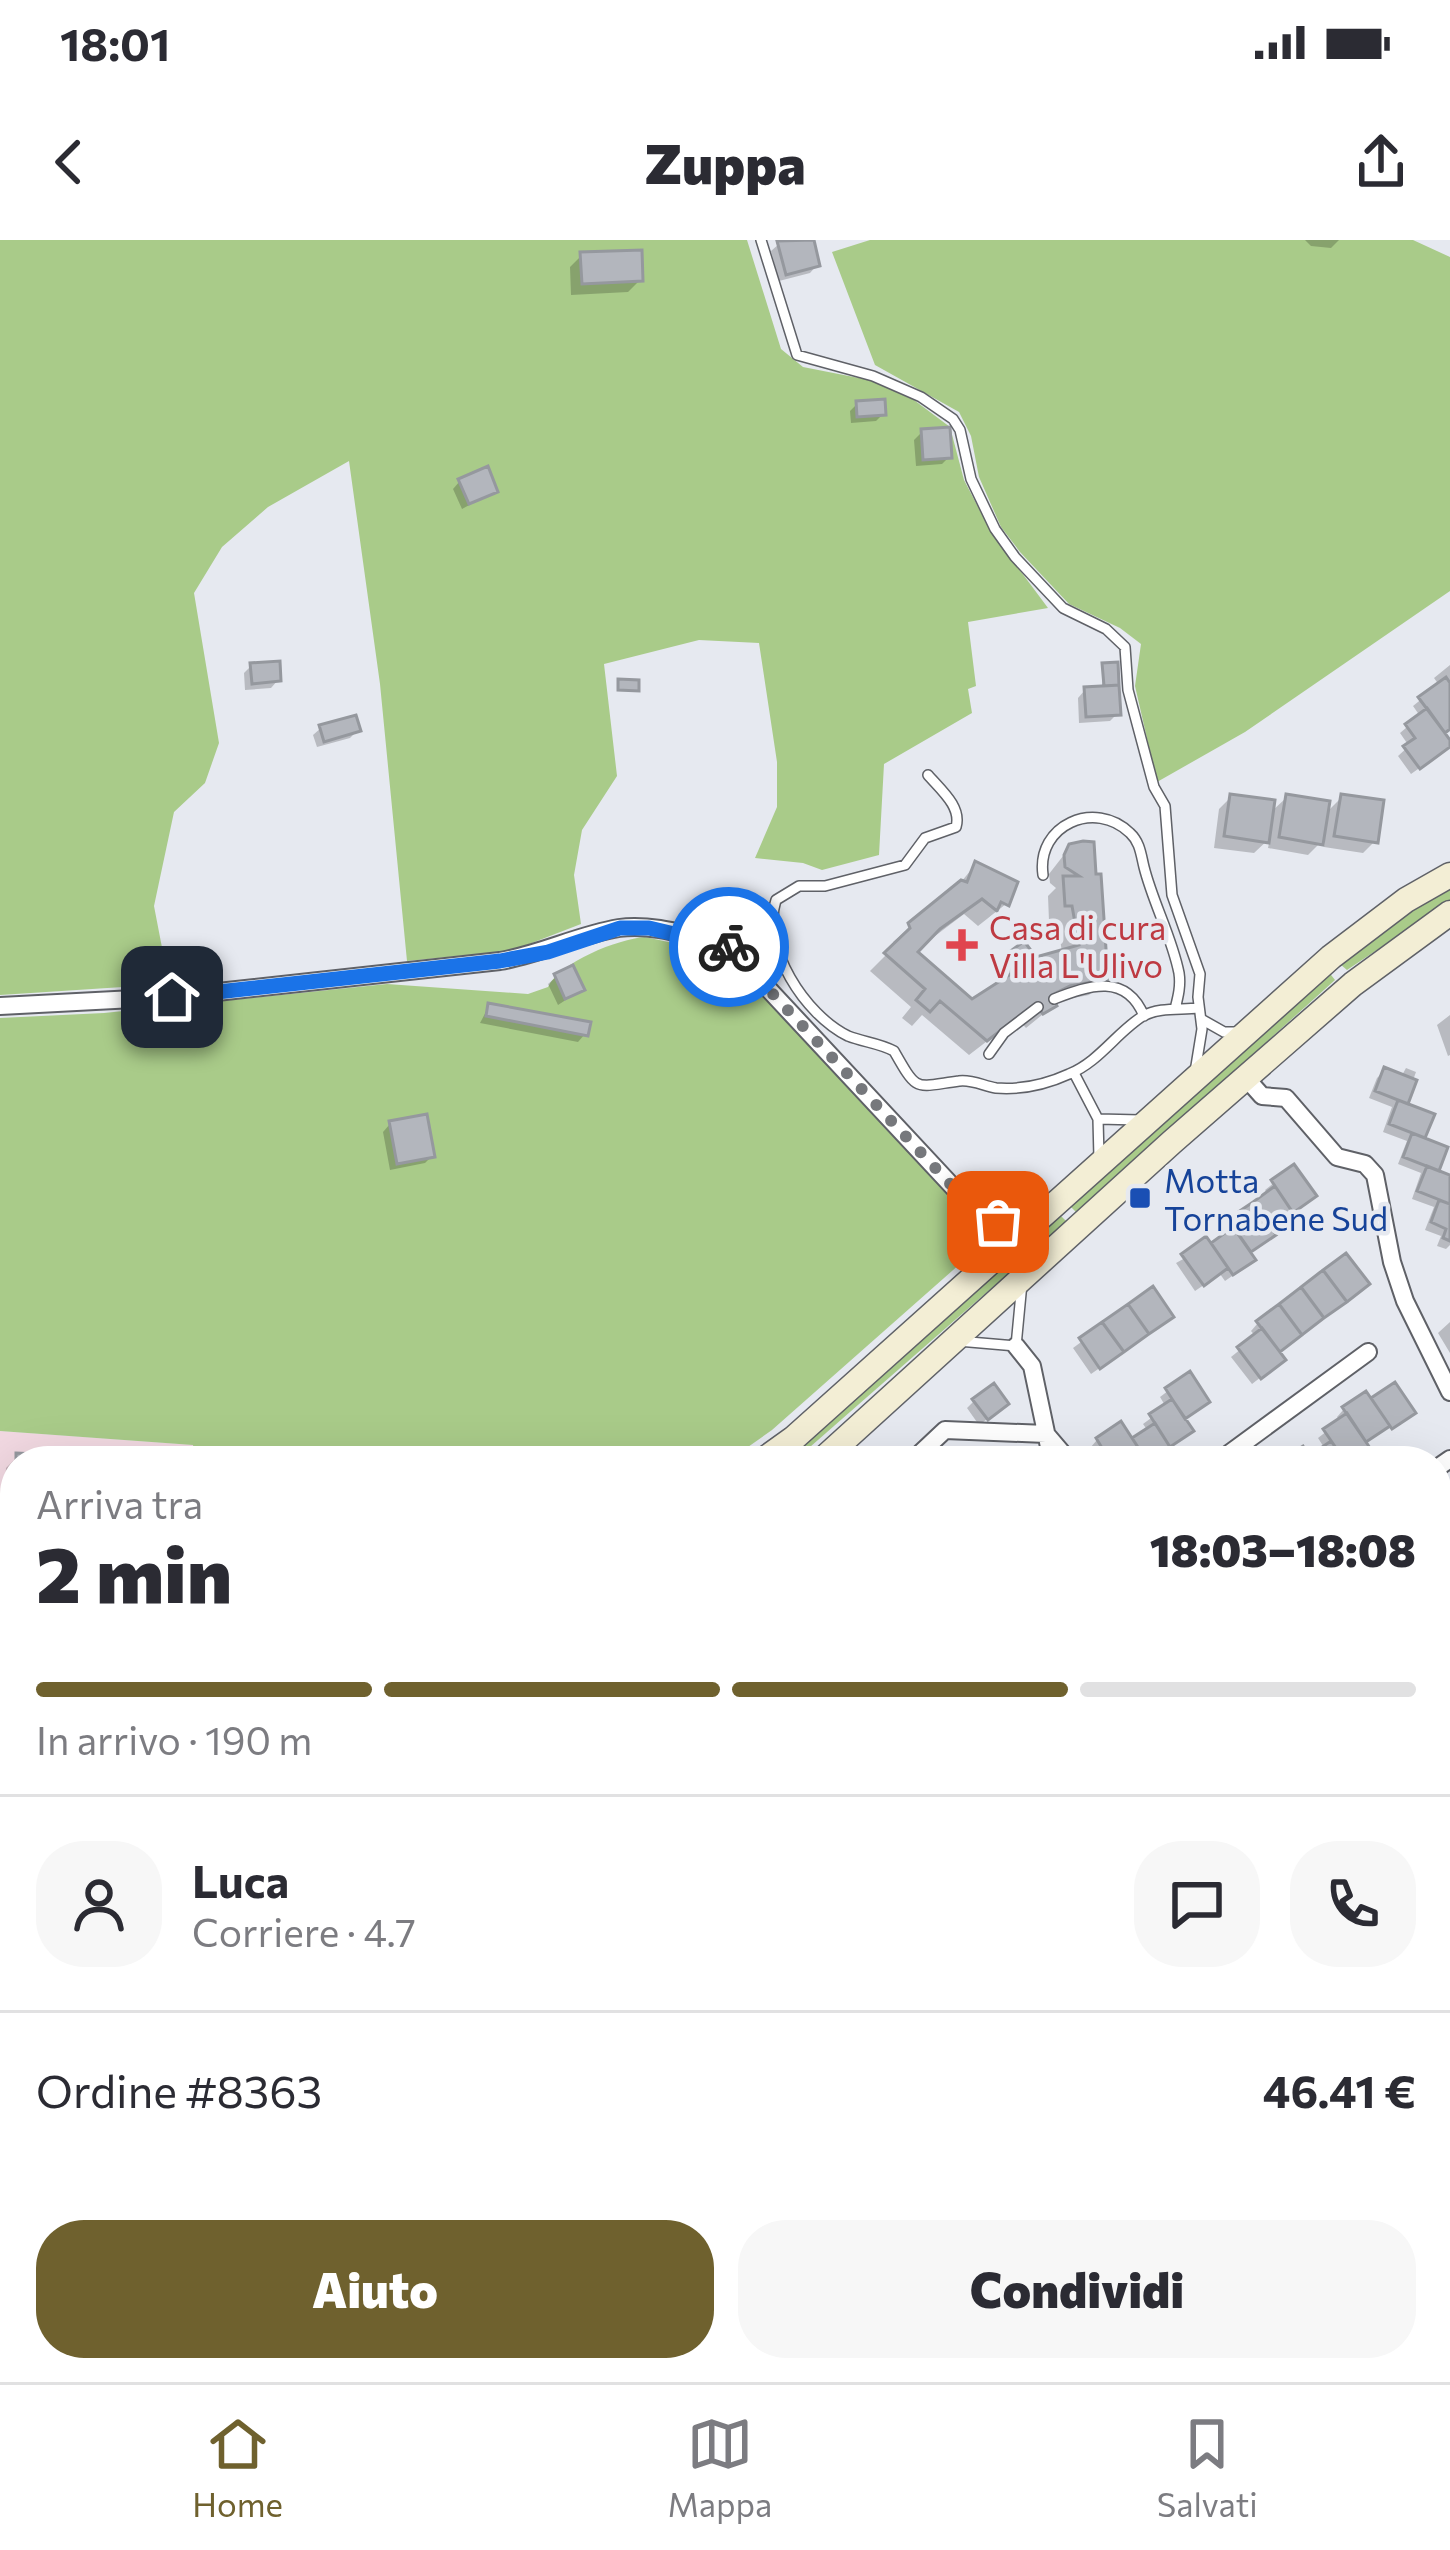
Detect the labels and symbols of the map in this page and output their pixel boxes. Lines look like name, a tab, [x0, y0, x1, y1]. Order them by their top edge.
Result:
courier	[669, 887, 789, 1007]
place label: Casa di cura Villa L'Ulivo	[989, 906, 1166, 985]
marker: Casa di cura Villa L'Ulivo	[946, 929, 978, 961]
pin	[121, 946, 223, 1048]
place label: Motta Tornabene Sud	[1164, 1159, 1388, 1238]
pin	[947, 1171, 1049, 1273]
marker: Motta Tornabene Sud	[1127, 1185, 1153, 1211]

